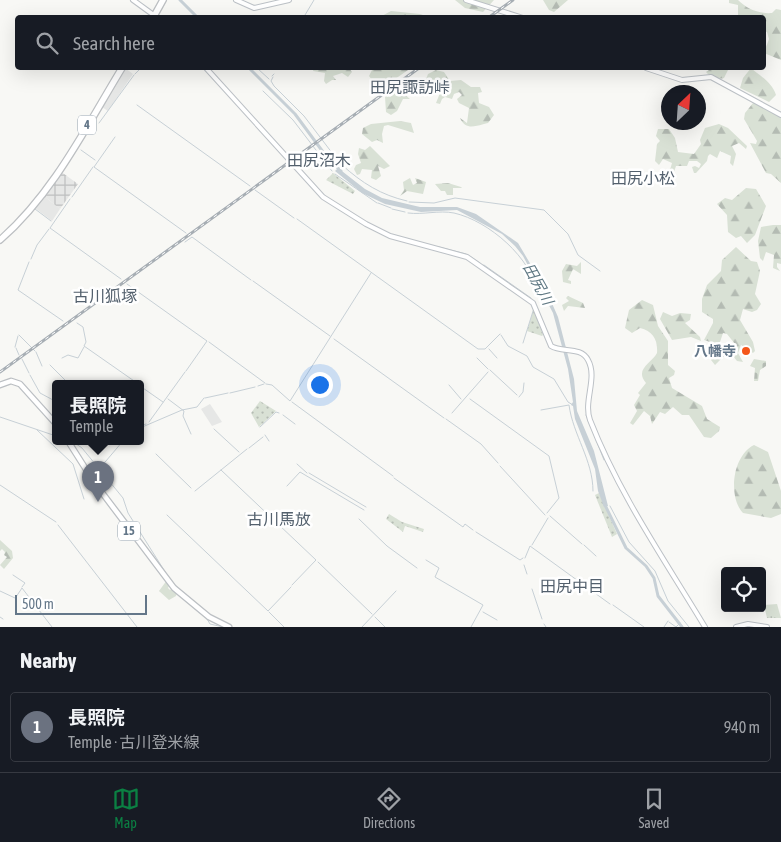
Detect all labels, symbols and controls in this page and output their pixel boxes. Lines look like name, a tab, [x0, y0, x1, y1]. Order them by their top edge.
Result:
search box	[15, 15, 766, 70]
icon: search	[33, 29, 61, 57]
text: Search here	[73, 32, 155, 54]
district label: 田尻諏訪峠	[370, 78, 450, 96]
north arrow	[661, 85, 706, 130]
road number: 4	[78, 116, 96, 134]
district label: 田尻沼木	[287, 151, 351, 169]
district label: 田尻小松	[611, 169, 675, 187]
water label: 田尻川	[520, 260, 558, 309]
district label: 古川狐塚	[73, 287, 137, 305]
place label: 八幡寺	[694, 343, 736, 359]
marker: 八幡寺	[740, 345, 752, 357]
your location	[307, 372, 333, 398]
popup	[52, 380, 144, 445]
text: 長照院	[69, 394, 127, 416]
text: Temple	[69, 417, 113, 435]
pin: 1	[82, 461, 114, 502]
district label: 古川馬放	[247, 510, 311, 528]
road number: 15	[118, 522, 140, 540]
map controls	[721, 567, 766, 612]
button: locate	[721, 567, 766, 612]
district label: 田尻中目	[540, 577, 604, 595]
scale bar	[15, 592, 148, 615]
text: 500 m	[22, 596, 54, 612]
text: Nearby	[20, 648, 76, 672]
text: 長照院	[68, 706, 125, 728]
text: 1	[33, 718, 41, 736]
text: 940 m	[724, 718, 760, 736]
text: Temple · 古川登米線	[68, 733, 200, 751]
tab: Map	[112, 785, 140, 831]
tab: Directions	[363, 785, 415, 831]
tab: Saved	[638, 785, 669, 831]

